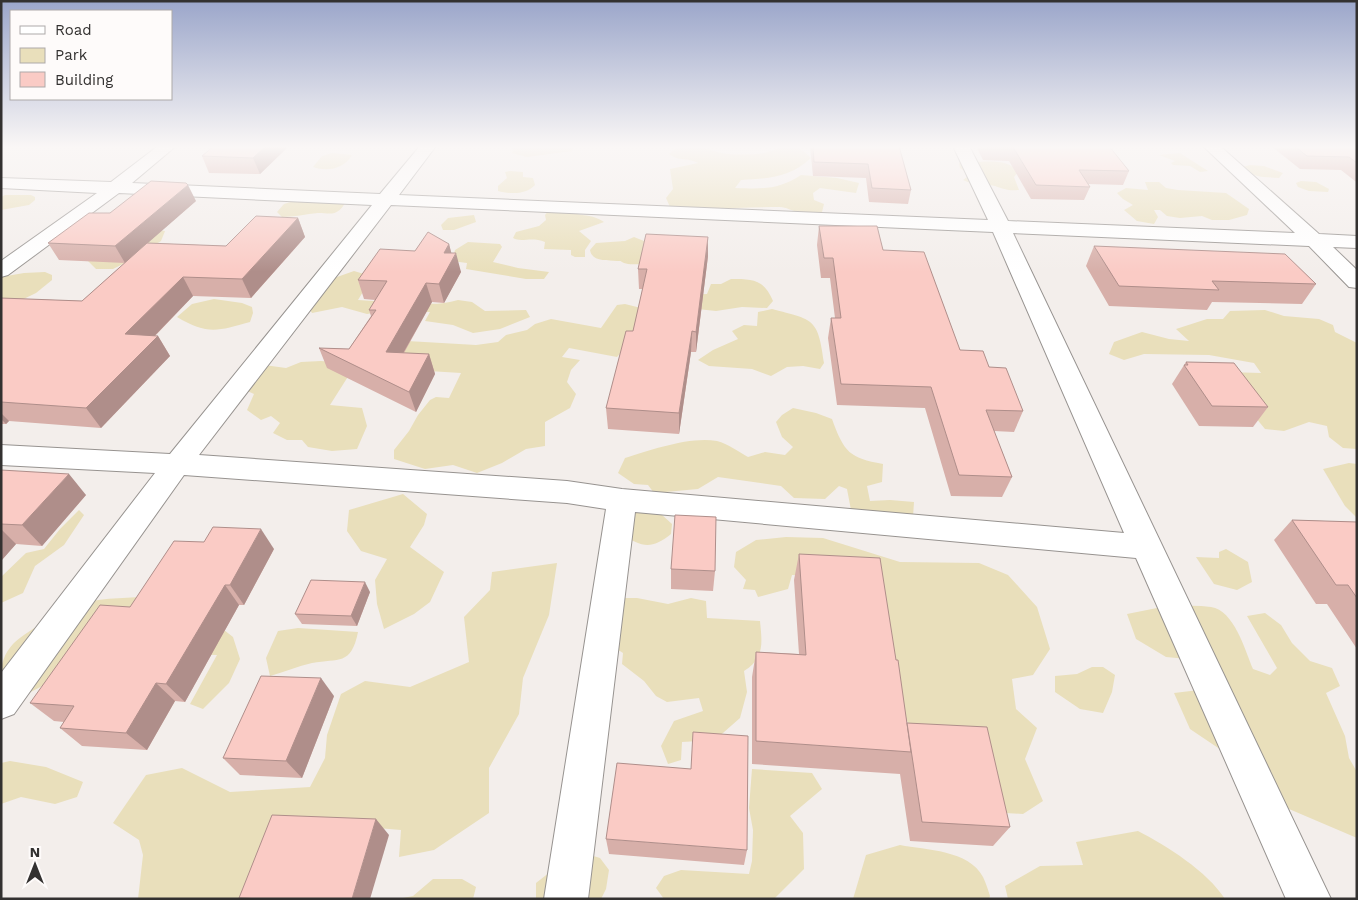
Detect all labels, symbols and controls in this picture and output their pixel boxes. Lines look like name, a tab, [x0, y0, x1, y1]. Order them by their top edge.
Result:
legend	[10, 10, 172, 100]
text: Road	[55, 21, 92, 39]
text: Park	[55, 46, 88, 64]
text: Building	[55, 71, 113, 89]
north arrow	[10, 840, 60, 890]
text: N	[30, 844, 40, 860]

